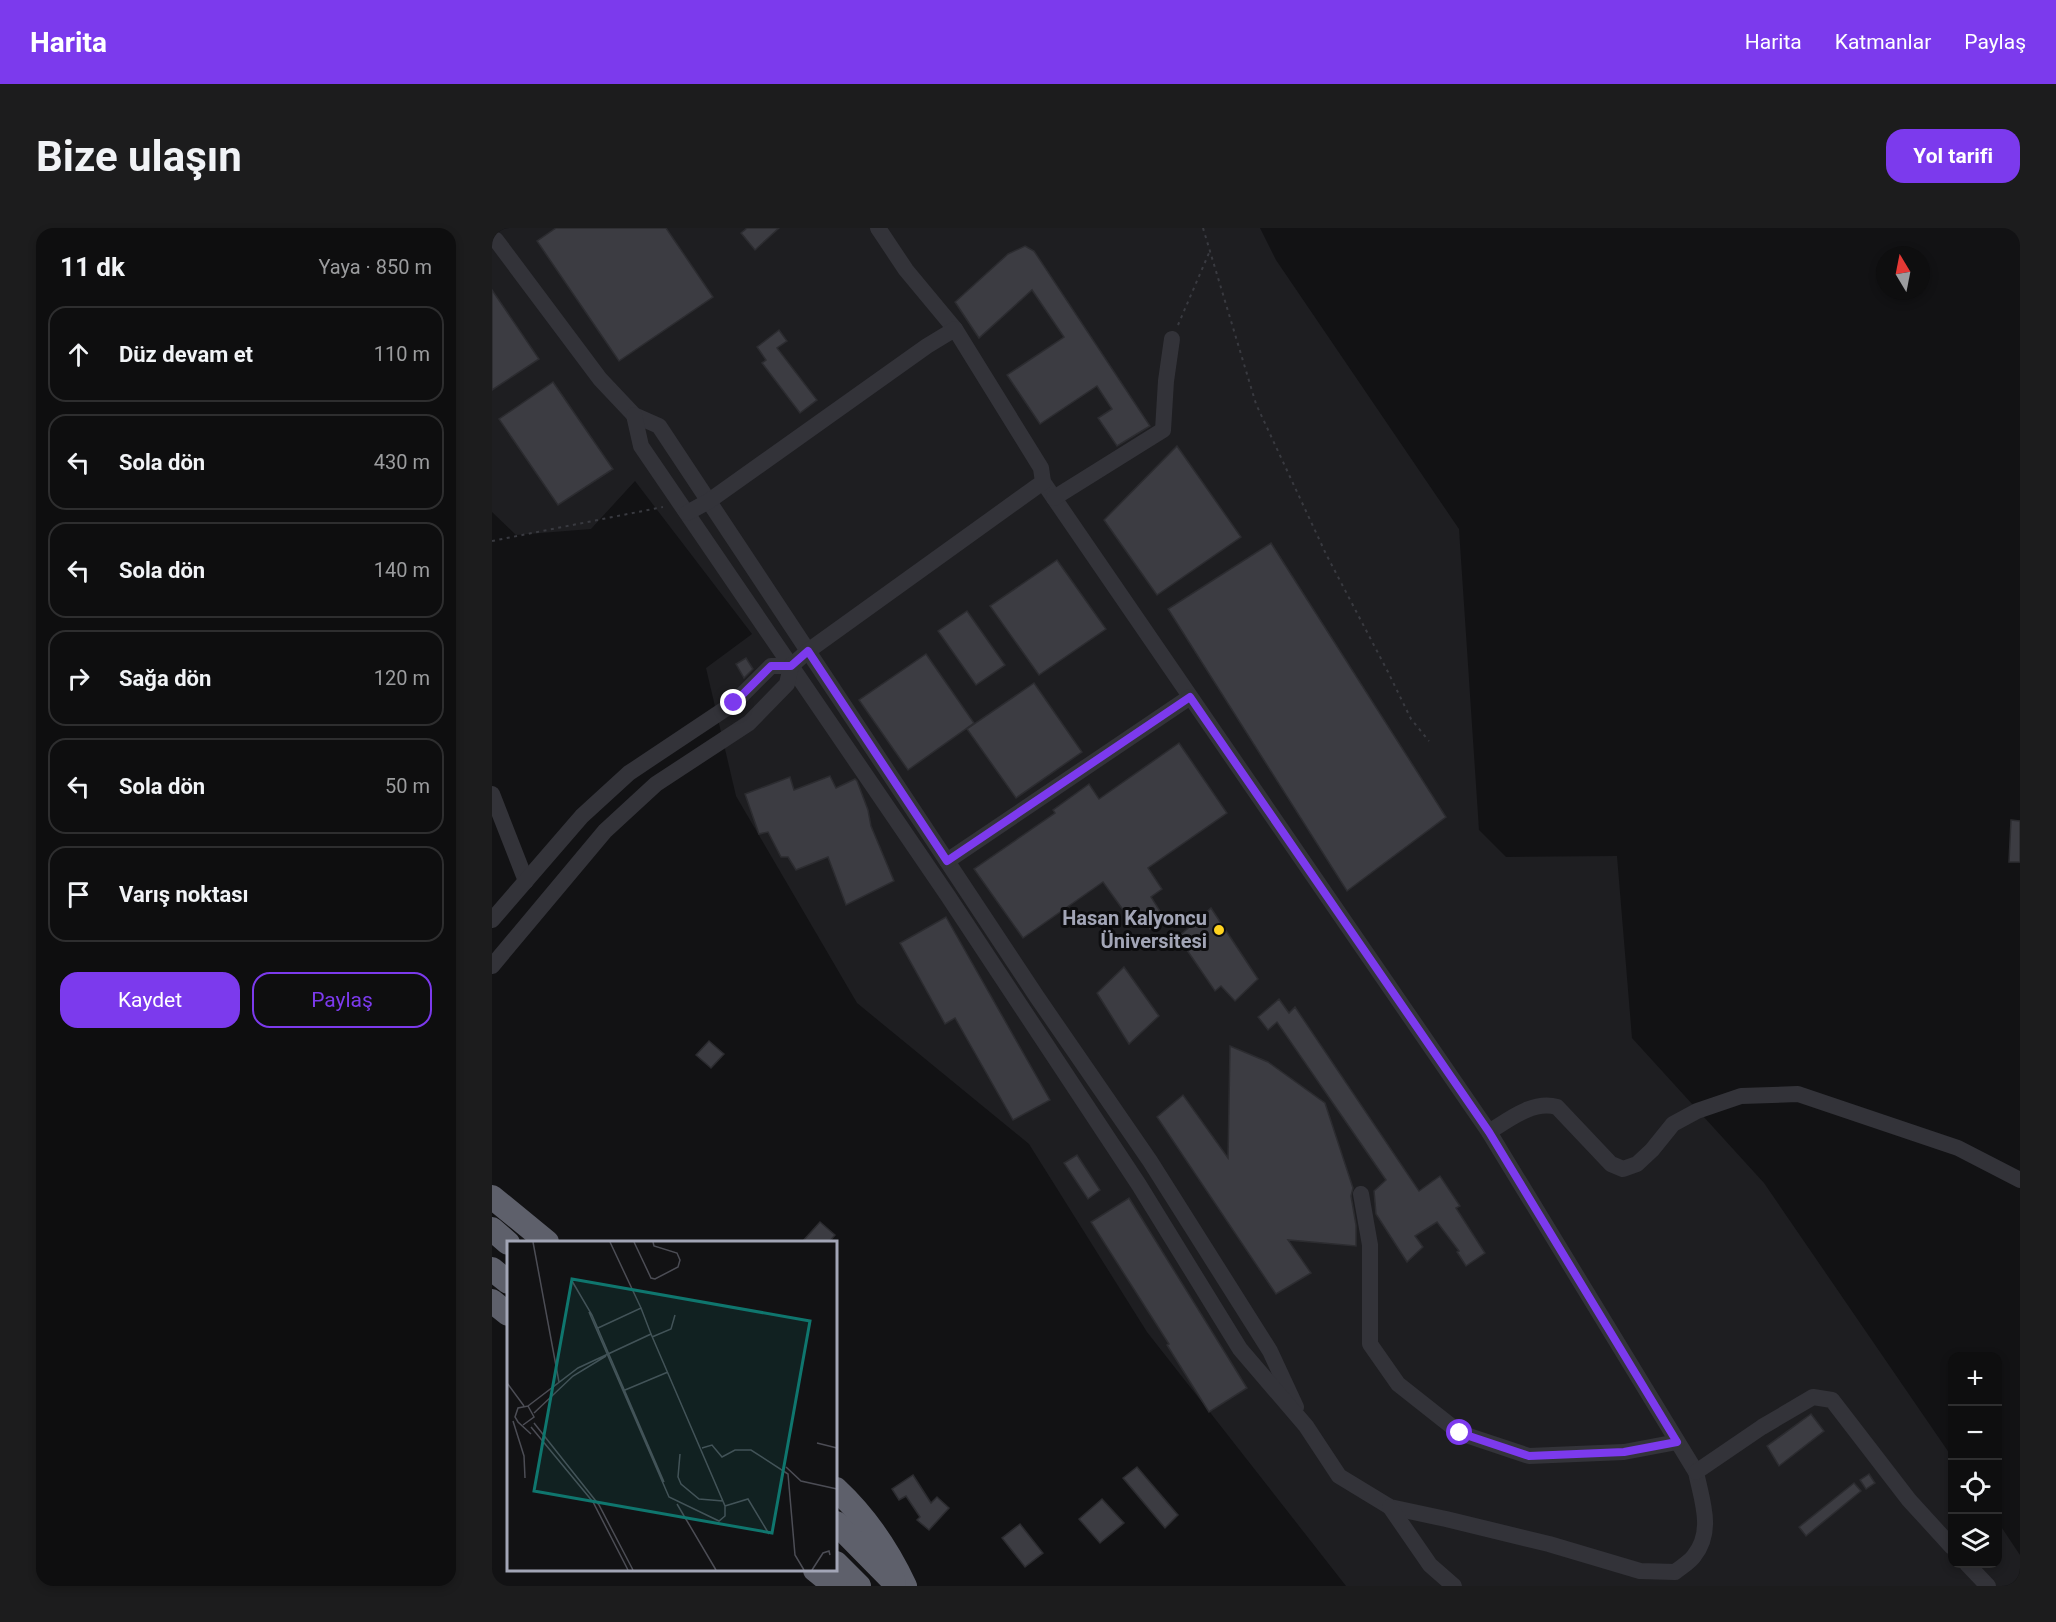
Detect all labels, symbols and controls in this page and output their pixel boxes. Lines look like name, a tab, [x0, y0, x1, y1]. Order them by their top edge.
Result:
text: Harita	[30, 26, 107, 59]
text: Harita	[1745, 30, 1802, 54]
text: Katmanlar	[1835, 30, 1931, 54]
text: Paylaş	[1964, 30, 2026, 54]
button: Yol tarifi	[1886, 129, 2020, 183]
text: Bize ulaşın	[36, 132, 242, 181]
north arrow	[1876, 246, 1930, 300]
text: 11 dk	[60, 252, 125, 282]
text: Yaya · 850 m	[318, 255, 432, 279]
icon: ahead	[62, 338, 95, 371]
text: Düz devam et	[119, 342, 253, 367]
text: 110 m	[374, 342, 430, 366]
icon: left	[62, 446, 95, 479]
text: Sola dön	[119, 450, 205, 475]
text: 430 m	[374, 450, 430, 474]
icon: left	[62, 554, 95, 587]
text: Sola dön	[119, 558, 205, 583]
text: 140 m	[374, 558, 430, 582]
icon: right	[62, 662, 95, 695]
text: Sağa dön	[119, 666, 211, 691]
text: 120 m	[374, 666, 430, 690]
route end	[720, 689, 746, 715]
icon: left	[62, 770, 95, 803]
text: Sola dön	[119, 774, 205, 799]
text: 50 m	[385, 774, 430, 798]
icon: arrive	[62, 878, 95, 911]
text: Varış noktası	[119, 882, 249, 907]
place label: Hasan Kalyoncu Üniversitesi	[1062, 906, 1207, 953]
marker: Hasan Kalyoncu Üniversitesi	[1212, 923, 1226, 937]
button: Kaydet	[60, 972, 240, 1028]
button: Paylaş	[252, 972, 432, 1028]
inset map	[507, 1241, 837, 1571]
map controls	[1948, 1352, 2002, 1568]
button: +	[1948, 1352, 2002, 1406]
button: −	[1948, 1406, 2002, 1460]
route start	[1446, 1419, 1472, 1445]
button: locate	[1948, 1460, 2002, 1514]
button: layers	[1948, 1514, 2002, 1568]

